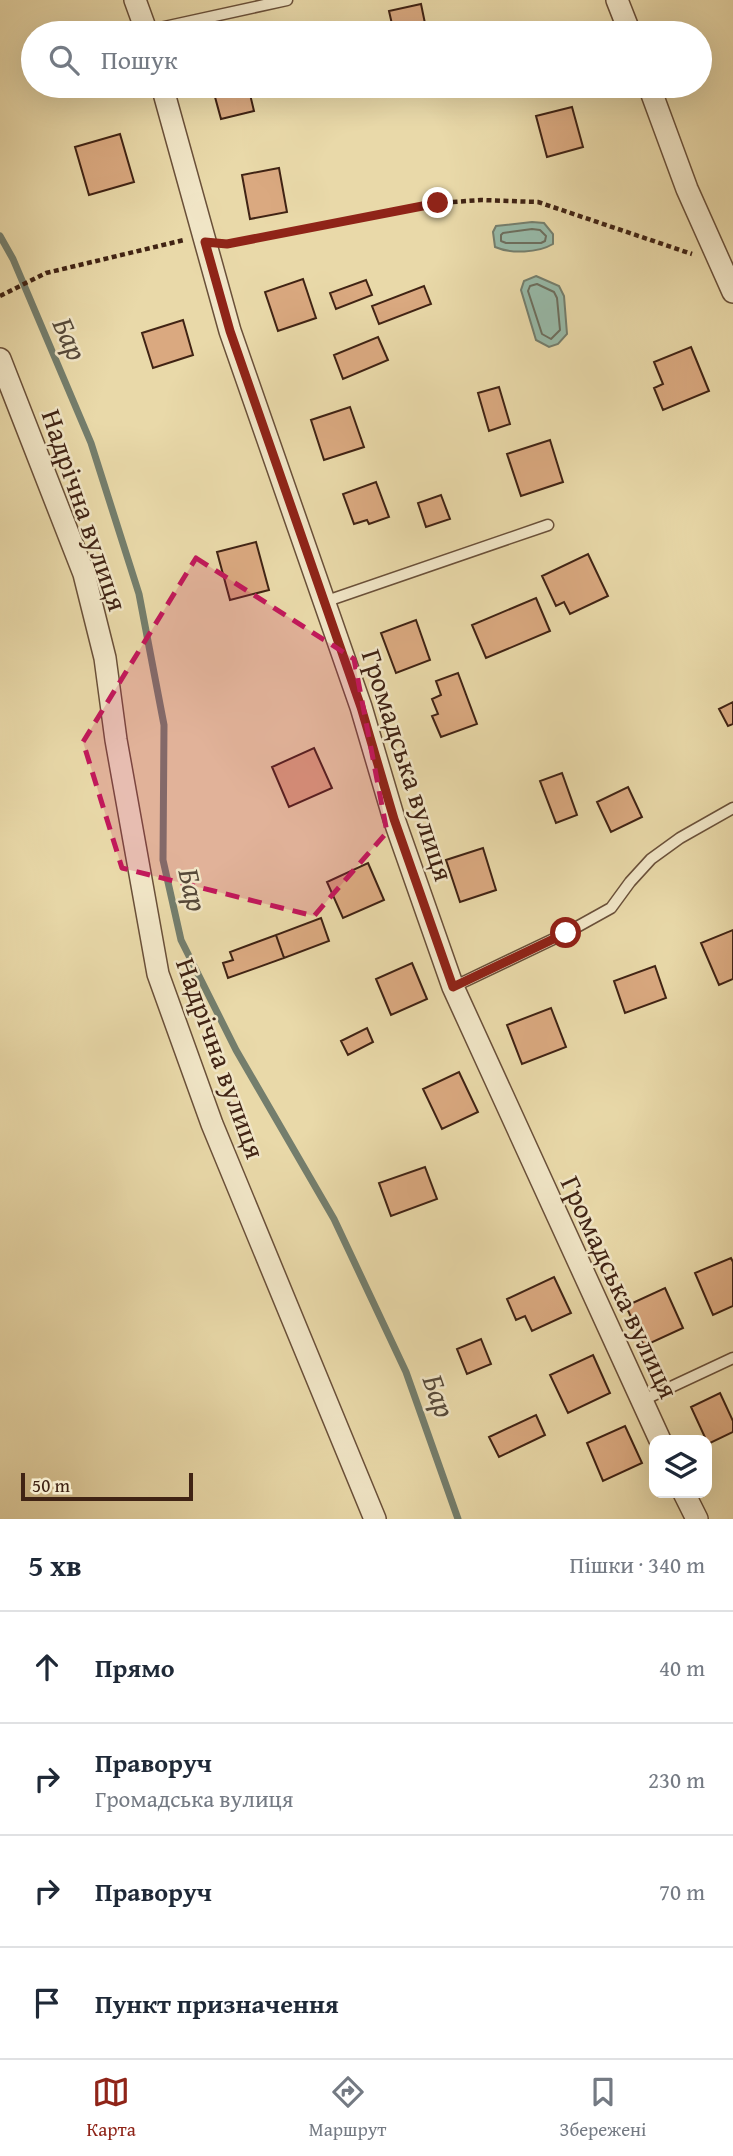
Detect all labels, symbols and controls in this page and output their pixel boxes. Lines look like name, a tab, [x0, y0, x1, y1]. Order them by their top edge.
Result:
search box	[21, 21, 712, 98]
text: Пошук	[101, 40, 178, 79]
icon: search	[45, 41, 83, 79]
route end	[422, 187, 453, 218]
water label: Бар	[42, 310, 100, 367]
street label: Надрічна вулиця	[32, 403, 139, 616]
street label: Громадська вулиця	[352, 644, 465, 886]
water label: Бар	[168, 864, 220, 916]
route start	[550, 917, 581, 948]
street label: Надрічна вулиця	[166, 952, 277, 1164]
street label: Громадська вулиця	[551, 1169, 690, 1405]
water label: Бар	[412, 1368, 468, 1424]
map controls	[649, 1435, 712, 1498]
button: layers	[649, 1435, 712, 1498]
scale bar	[21, 1470, 192, 1502]
text: 50 m	[32, 1471, 70, 1499]
text: 5 хв	[28, 1543, 82, 1587]
text: Пішки · 340 m	[570, 1548, 705, 1581]
icon: ahead	[28, 1648, 66, 1686]
text: Прямо	[95, 1648, 175, 1687]
text: 40 m	[659, 1651, 705, 1684]
text: Праворуч	[95, 1743, 212, 1782]
icon: right	[28, 1760, 66, 1798]
text: 230 m	[648, 1763, 705, 1796]
text: Громадська вулиця	[95, 1782, 293, 1815]
icon: right	[28, 1872, 66, 1910]
text: Праворуч	[95, 1872, 212, 1911]
text: 70 m	[659, 1875, 705, 1908]
icon: arrive	[28, 1984, 66, 2022]
text: Пункт призначення	[95, 1984, 339, 2023]
tab: Карта	[87, 2073, 136, 2143]
tab: Маршрут	[309, 2073, 387, 2143]
tab: Збережені	[560, 2073, 646, 2143]

